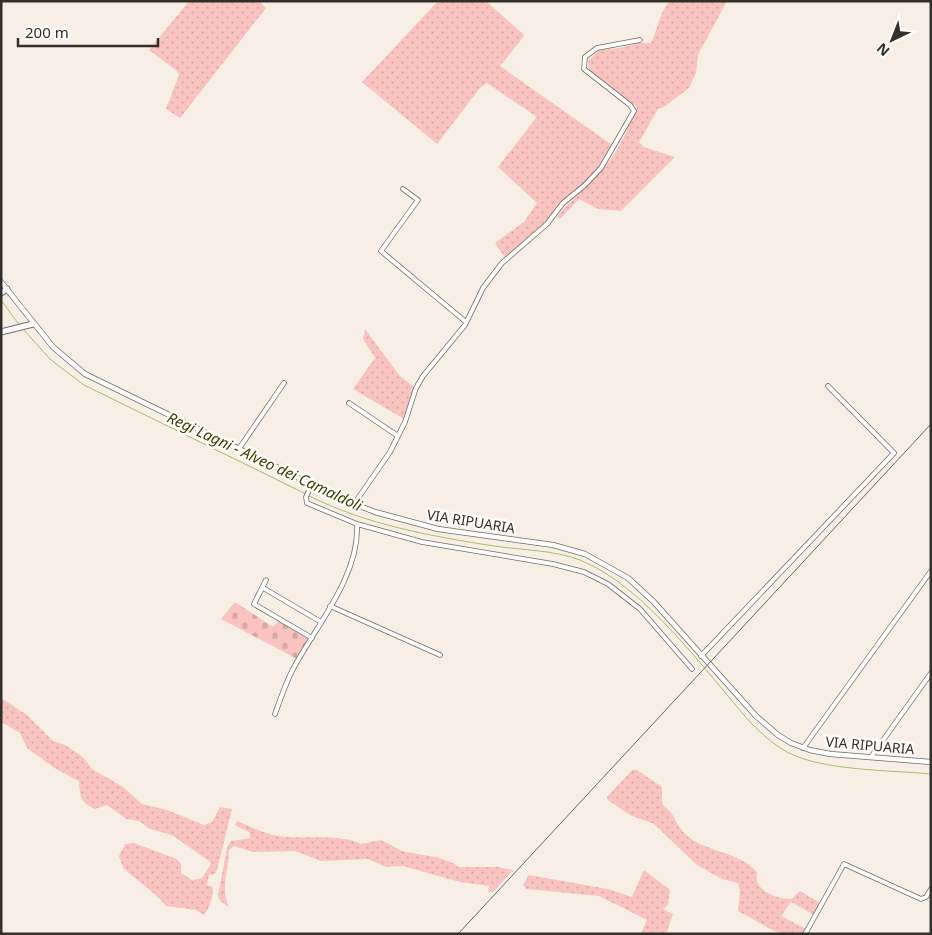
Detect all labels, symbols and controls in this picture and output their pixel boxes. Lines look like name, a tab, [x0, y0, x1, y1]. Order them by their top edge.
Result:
scale bar	[18, 15, 158, 47]
north arrow	[867, 15, 917, 65]
text: 200 m	[25, 22, 69, 42]
text: N	[872, 39, 893, 61]
water label: Regi Lagni - Alveo dei Camaldoli	[164, 407, 367, 515]
street label: VIA RIPUARIA	[426, 505, 517, 537]
street label: VIA RIPUARIA	[825, 732, 915, 758]

